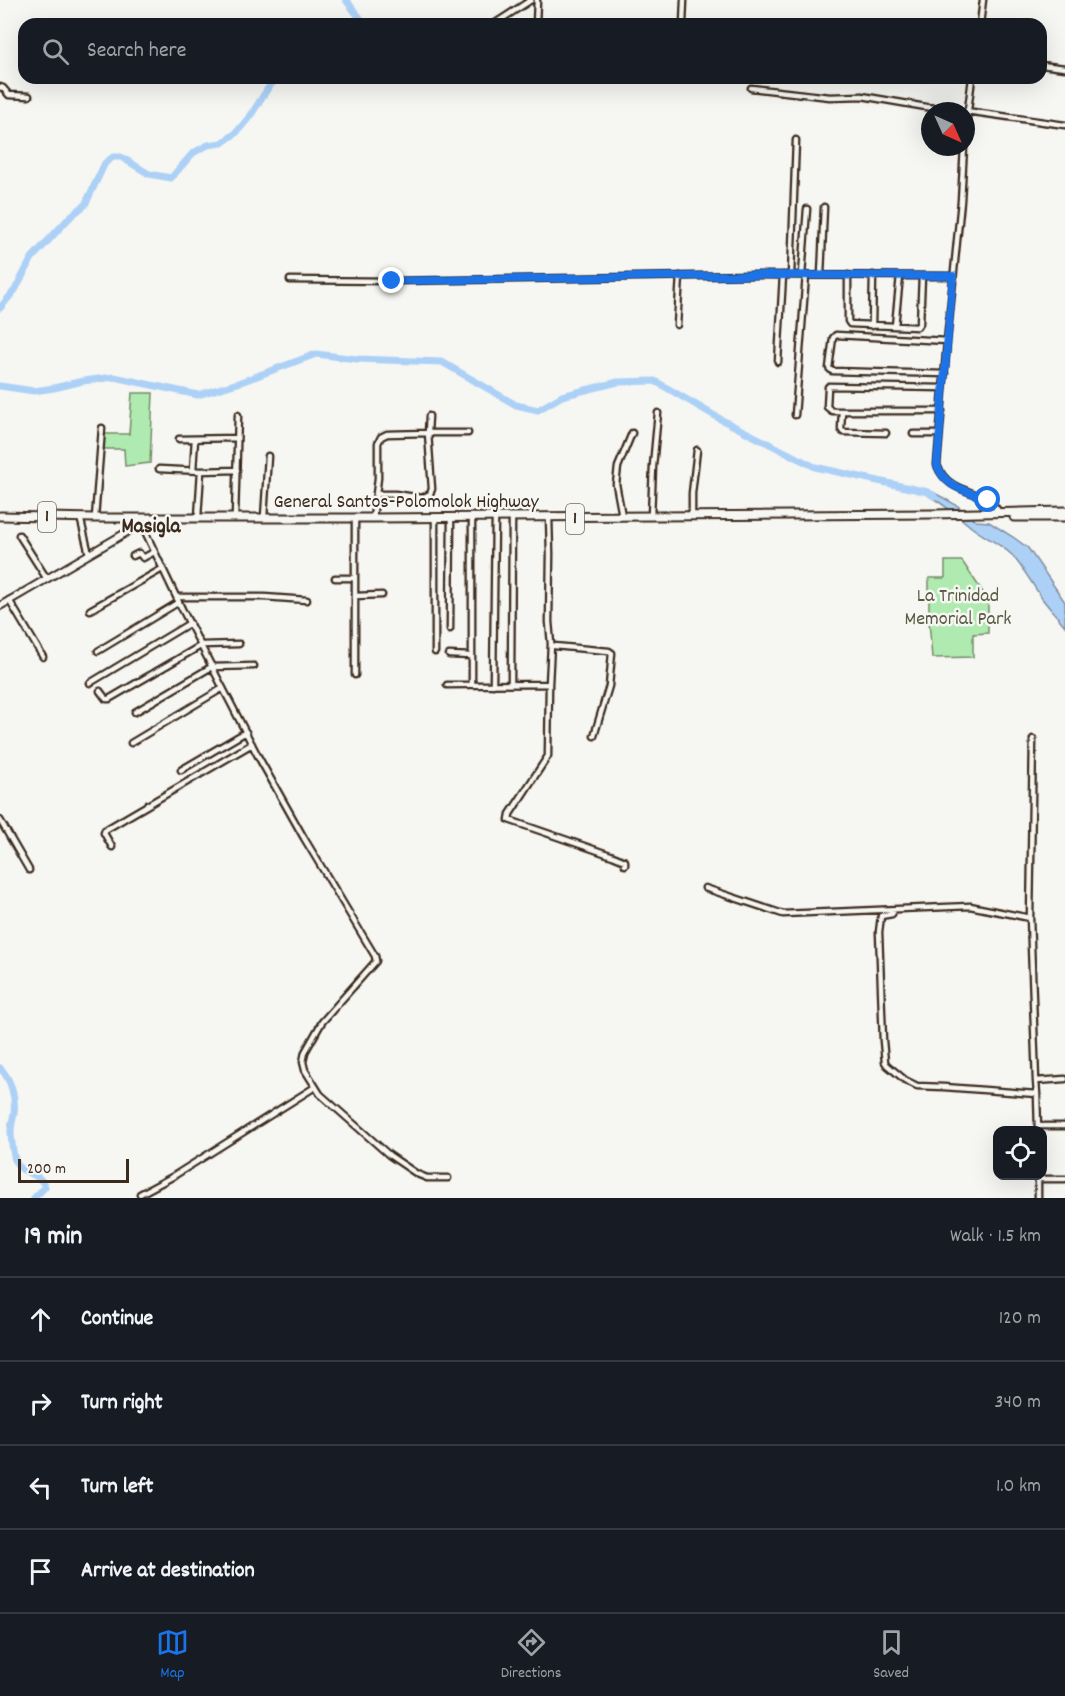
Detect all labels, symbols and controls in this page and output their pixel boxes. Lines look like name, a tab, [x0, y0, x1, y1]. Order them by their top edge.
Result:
search box	[18, 18, 1047, 84]
icon: search	[39, 35, 72, 68]
text: Search here	[87, 36, 186, 67]
north arrow	[921, 102, 975, 156]
route end	[378, 267, 404, 293]
route start	[974, 486, 1000, 512]
street label: General Santos-Polomolok Highway	[274, 489, 539, 517]
road number: 1	[38, 502, 56, 532]
road number: 1	[566, 504, 584, 534]
district label: Masigla	[122, 513, 182, 543]
park label: La Trinidad Memorial Park	[904, 583, 1012, 634]
map controls	[993, 1126, 1047, 1180]
button: locate	[993, 1126, 1047, 1180]
scale bar	[18, 1156, 129, 1184]
text: 200 m	[27, 1158, 66, 1181]
text: 19 min	[24, 1219, 82, 1256]
text: Walk · 1.5 km	[950, 1223, 1041, 1251]
icon: ahead	[24, 1303, 57, 1336]
text: Continue	[81, 1304, 153, 1335]
text: 120 m	[999, 1305, 1041, 1333]
icon: right	[24, 1387, 57, 1420]
text: Turn right	[81, 1388, 163, 1419]
text: 340 m	[995, 1389, 1041, 1417]
icon: left	[24, 1471, 57, 1504]
text: Turn left	[81, 1472, 153, 1503]
text: 1.0 km	[996, 1473, 1041, 1501]
icon: arrive	[24, 1555, 57, 1588]
text: Arrive at destination	[81, 1556, 255, 1587]
tab: Map	[156, 1626, 189, 1685]
tab: Directions	[501, 1626, 561, 1685]
tab: Saved	[873, 1626, 909, 1685]

